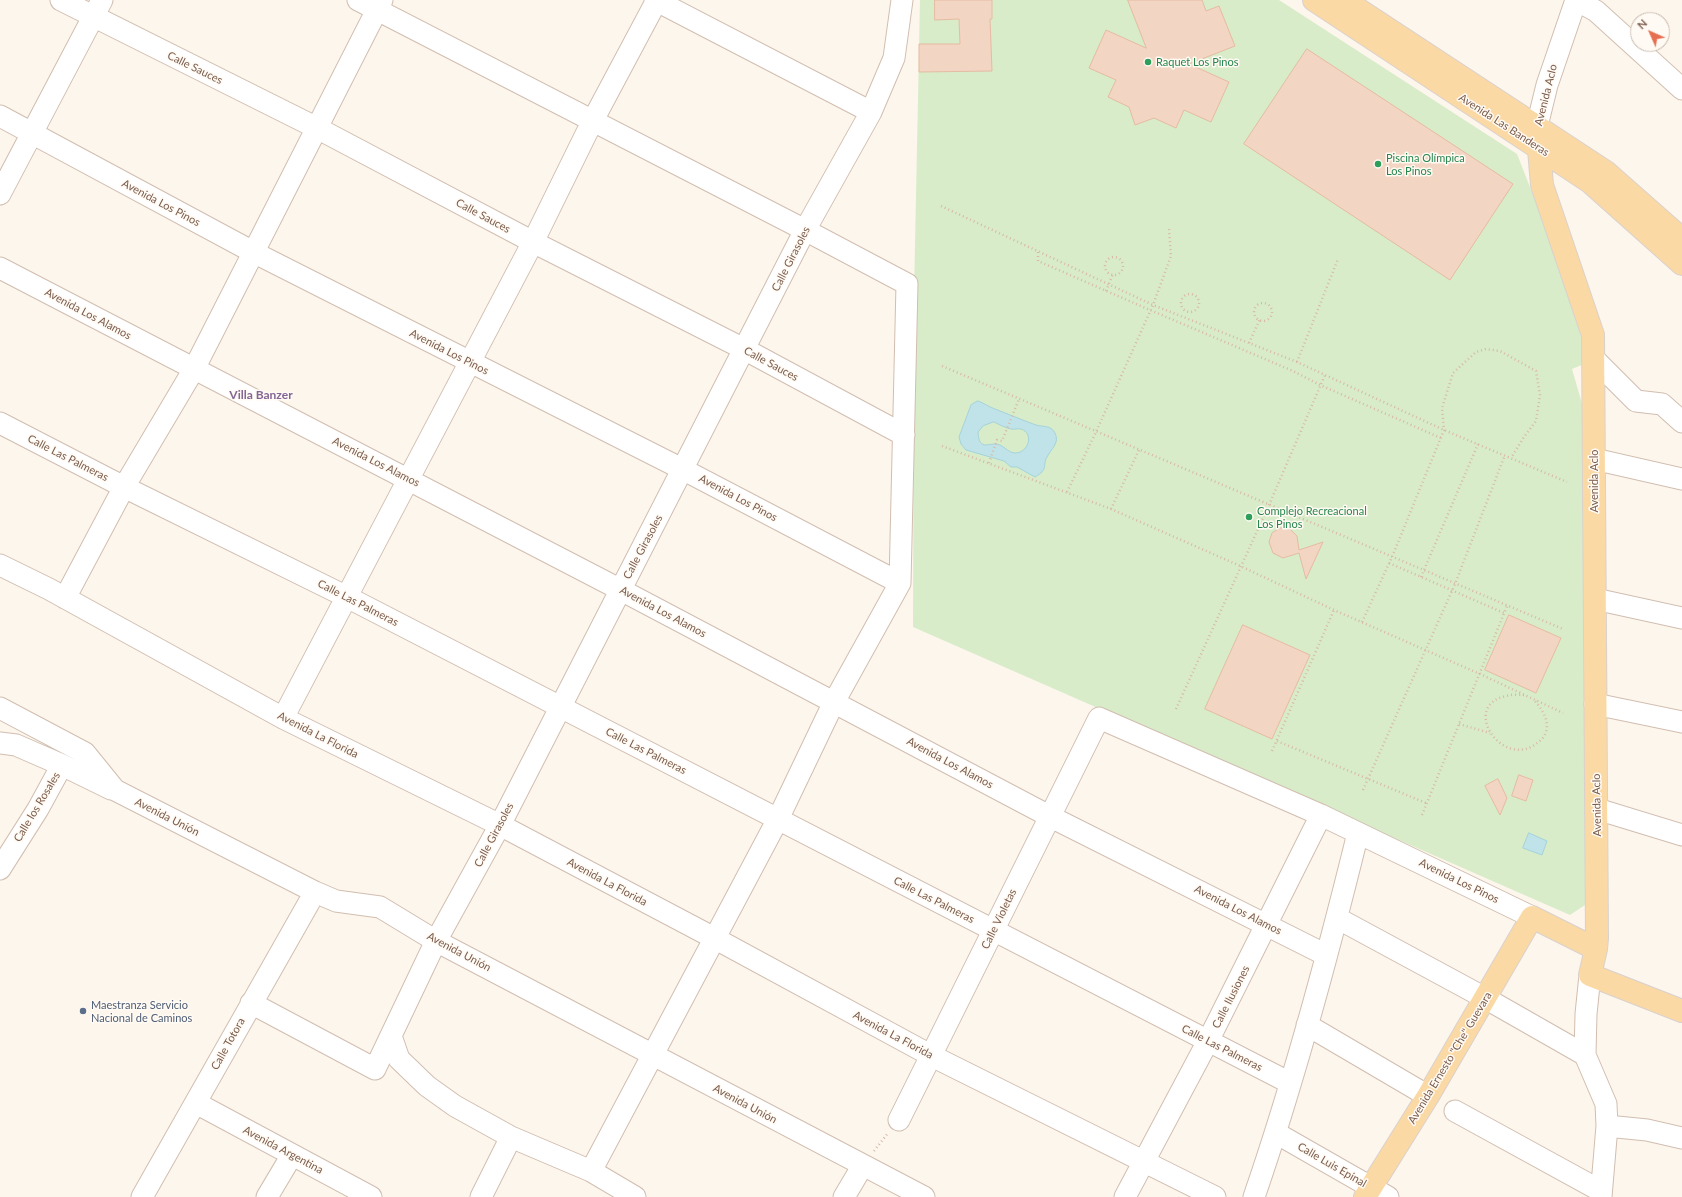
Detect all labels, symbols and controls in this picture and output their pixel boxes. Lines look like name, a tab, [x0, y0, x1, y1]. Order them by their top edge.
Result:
north arrow	[1630, 12, 1670, 52]
text: N	[1634, 16, 1649, 31]
street label: Calle Sauces	[165, 49, 225, 87]
place label: Raquet Los Pinos	[1156, 55, 1239, 69]
marker: Raquet Los Pinos	[1143, 57, 1153, 67]
street label: Avenida Aclo	[1532, 63, 1560, 127]
street label: Avenida Las Banderas	[1456, 91, 1552, 159]
place label: Piscina Olímpica Los Pinos	[1386, 151, 1465, 177]
marker: Piscina Olímpica Los Pinos	[1373, 159, 1383, 169]
street label: Avenida Los Pinos	[120, 177, 202, 229]
street label: Calle Sauces	[453, 196, 513, 236]
street label: Calle Girasoles	[769, 224, 813, 294]
street label: Avenida Los Alamos	[42, 286, 134, 342]
street label: Avenida Los Pinos	[407, 326, 491, 378]
street label: Calle Sauces	[741, 344, 801, 384]
district label: Villa Banzer	[229, 388, 293, 402]
street label: Calle Las Palmeras	[25, 432, 111, 484]
street label: Avenida Los Alamos	[330, 434, 422, 490]
street label: Avenida Aclo	[1587, 450, 1601, 512]
street label: Avenida Los Pinos	[697, 472, 779, 524]
place label: Complejo Recreacional Los Pinos	[1257, 504, 1367, 530]
marker: Complejo Recreacional Los Pinos	[1244, 512, 1254, 522]
street label: Calle Girasoles	[621, 513, 665, 581]
street label: Calle Las Palmeras	[315, 577, 401, 629]
street label: Avenida Los Alamos	[617, 584, 709, 640]
street label: Avenida La Florida	[275, 709, 361, 761]
street label: Calle Las Palmeras	[603, 725, 689, 777]
street label: Avenida Los Alamos	[904, 735, 996, 791]
street label: Calle los Rosales	[11, 770, 63, 844]
street label: Avenida Aclo	[1590, 773, 1604, 837]
street label: Avenida Unión	[133, 795, 201, 839]
street label: Calle Girasoles	[472, 801, 516, 869]
street label: Avenida La Florida	[565, 855, 649, 909]
street label: Avenida Los Pinos	[1417, 856, 1501, 906]
street label: Calle Las Palmeras	[891, 874, 977, 926]
street label: Avenida Los Alamos	[1192, 882, 1284, 938]
street label: Calle Violetas	[979, 887, 1019, 951]
street label: Avenida Unión	[425, 930, 493, 974]
street label: Calle Ilusiones	[1210, 963, 1252, 1031]
street label: Avenida Ernesto "Che" Guevara	[1405, 990, 1495, 1126]
place label: Maestranza Servicio Nacional de Caminos	[91, 998, 192, 1024]
marker: Maestranza Servicio Nacional de Caminos	[78, 1006, 88, 1016]
street label: Avenida La Florida	[851, 1008, 935, 1062]
street label: Calle Totora	[208, 1016, 248, 1072]
street label: Calle Las Palmeras	[1179, 1022, 1265, 1074]
street label: Avenida Unión	[711, 1082, 779, 1126]
street label: Avenida Argentina	[241, 1123, 325, 1177]
street label: Calle Luis Epinal	[1295, 1140, 1369, 1190]

